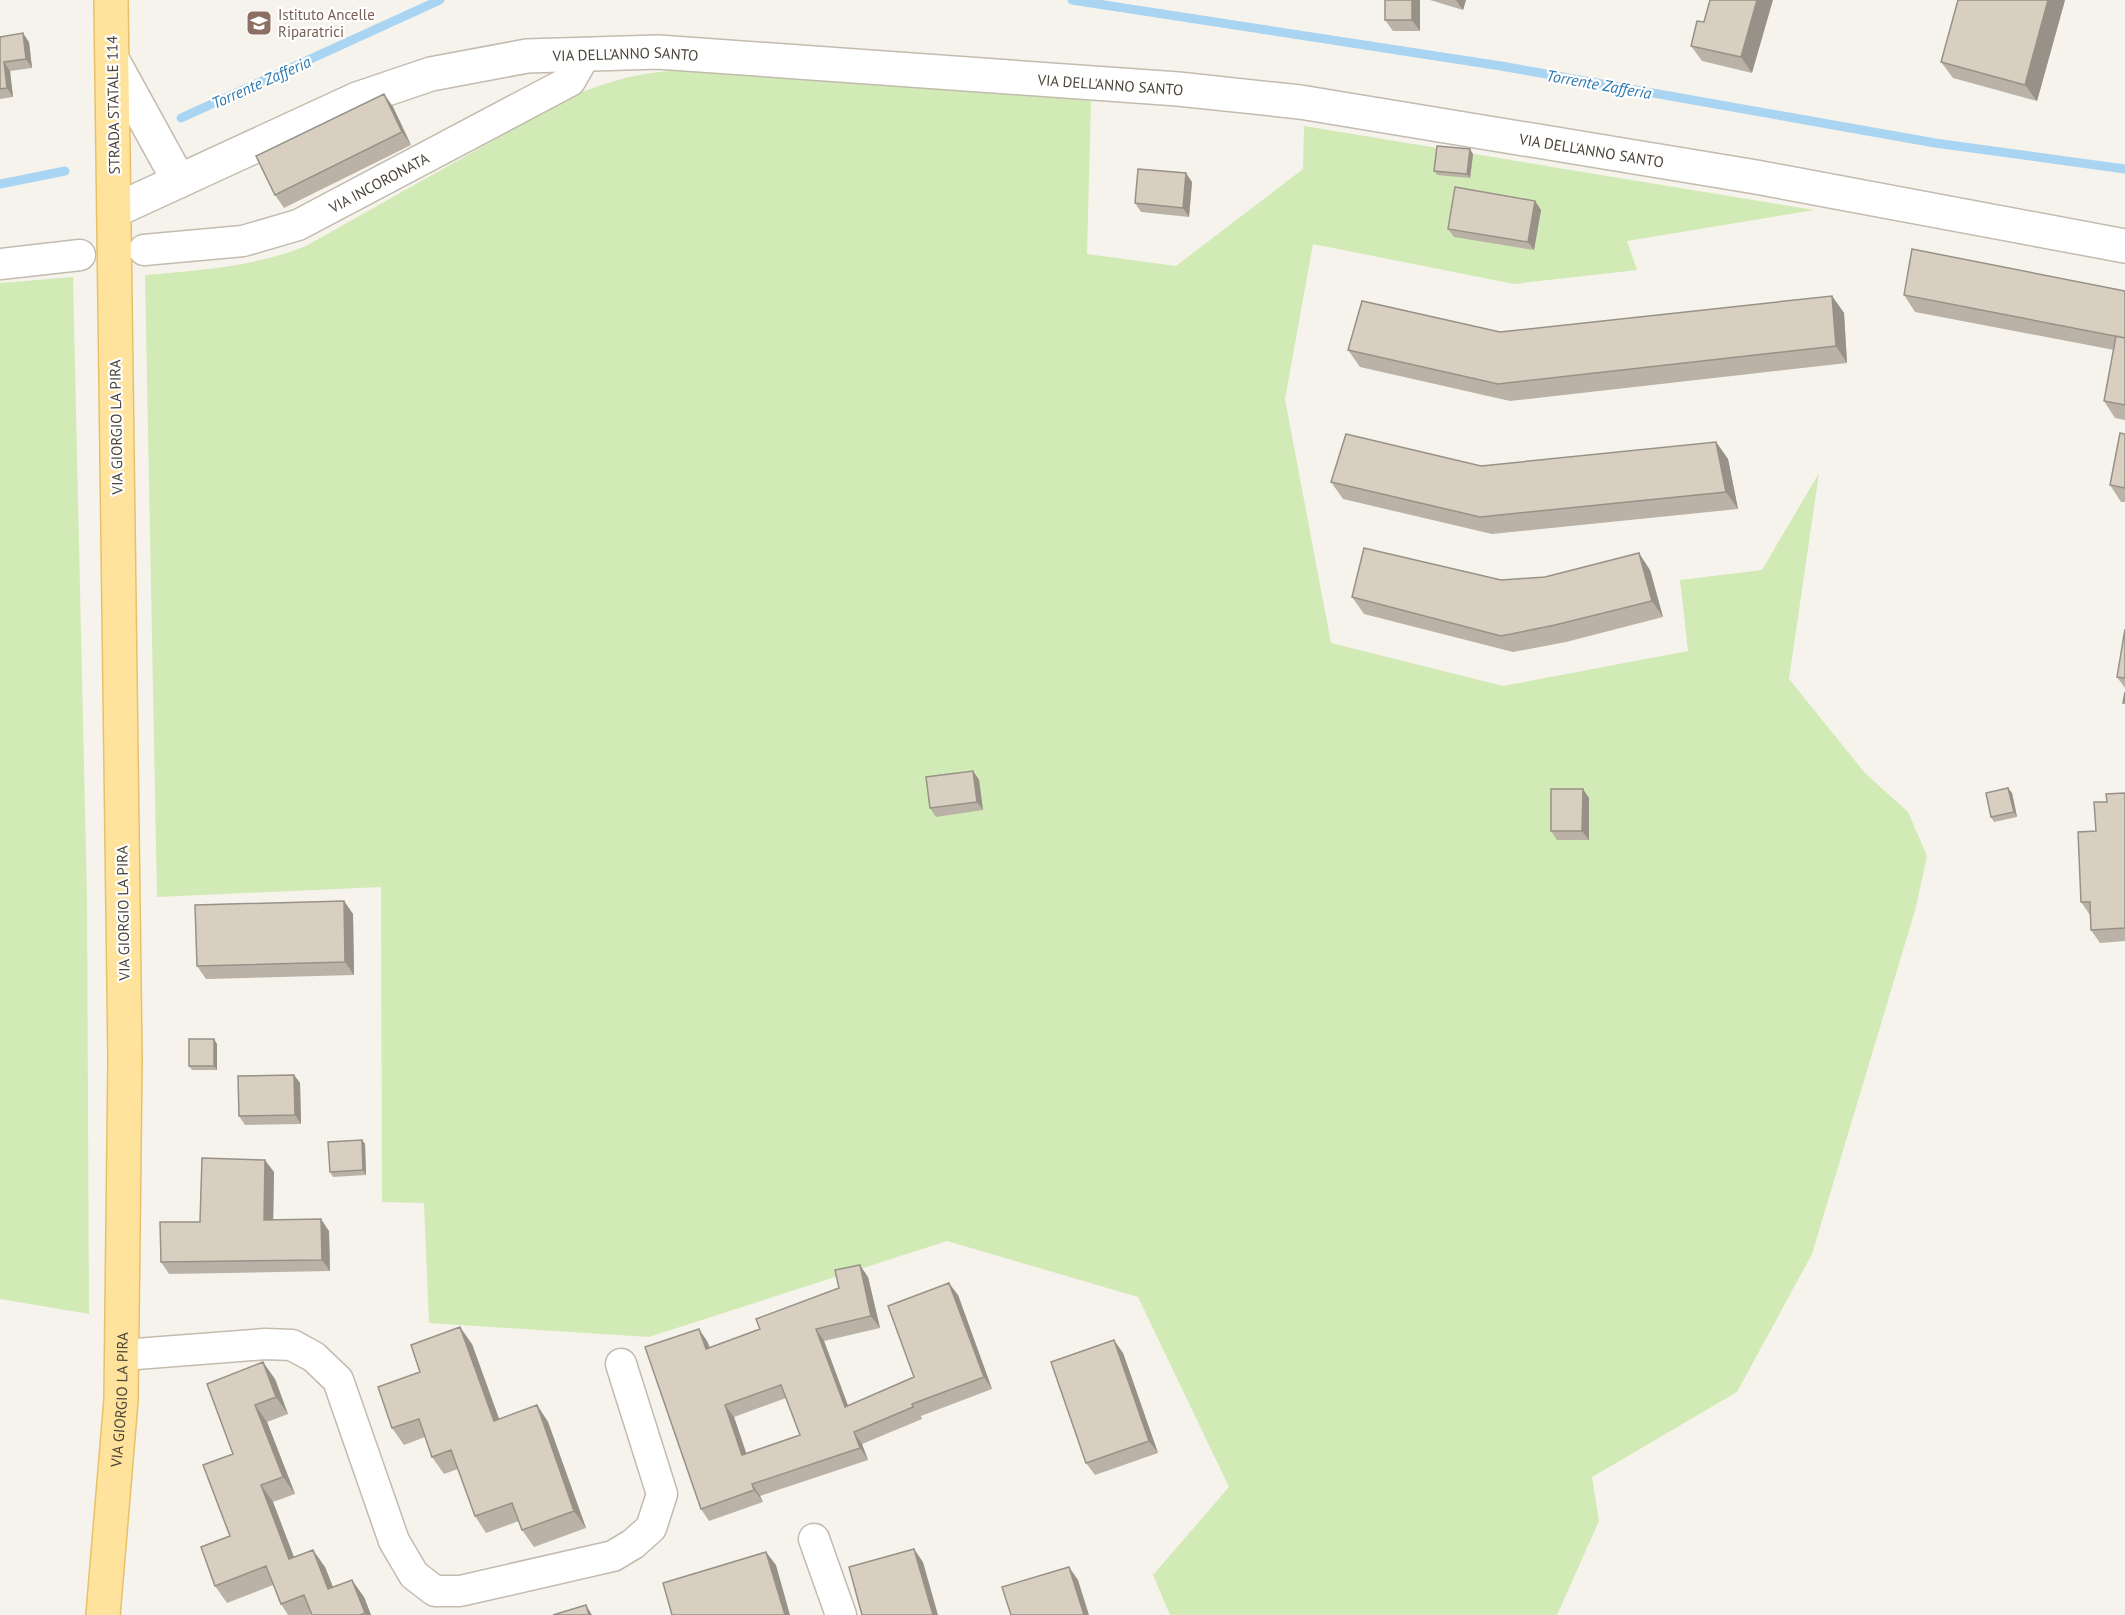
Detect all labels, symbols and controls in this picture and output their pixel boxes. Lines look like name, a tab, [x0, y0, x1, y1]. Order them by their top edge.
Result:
place label: Istituto Ancelle Riparatrici	[278, 5, 375, 41]
school or university icon: Istituto Ancelle Riparatrici	[244, 8, 274, 38]
street label: STRADA STATALE 114	[102, 36, 124, 174]
street label: VIA DELL'ANNO SANTO	[551, 42, 699, 65]
water label: Torrente Zafferia	[208, 51, 314, 113]
water label: Torrente Zafferia	[1545, 65, 1653, 103]
street label: VIA DELL'ANNO SANTO	[1036, 69, 1184, 99]
street label: VIA DELL'ANNO SANTO	[1517, 129, 1665, 171]
street label: VIA INCORONATA	[325, 148, 432, 217]
street label: VIA GIORGIO LA PIRA	[105, 359, 127, 496]
street label: VIA GIORGIO LA PIRA	[112, 845, 134, 982]
street label: VIA GIORGIO LA PIRA	[106, 1332, 131, 1469]

